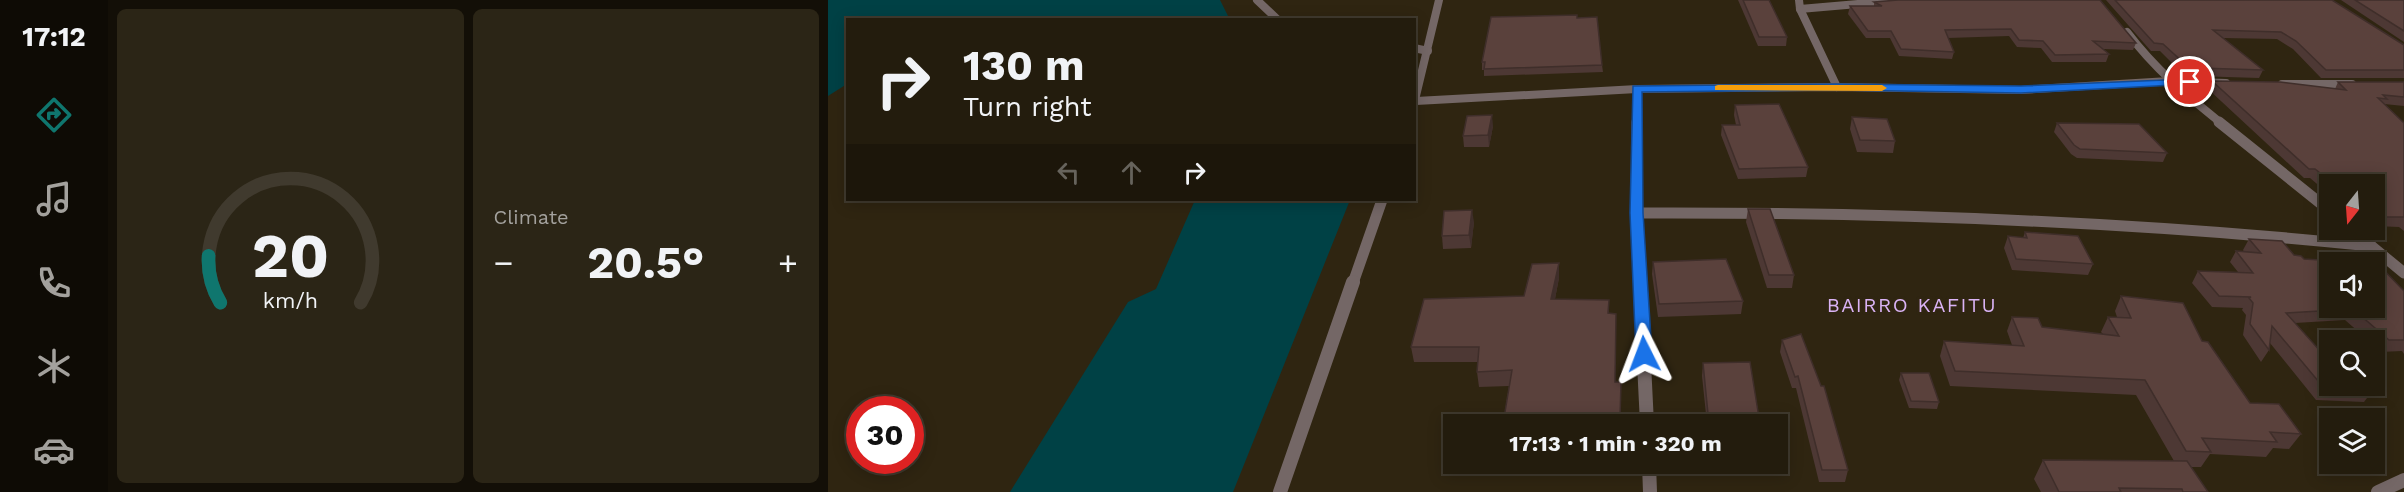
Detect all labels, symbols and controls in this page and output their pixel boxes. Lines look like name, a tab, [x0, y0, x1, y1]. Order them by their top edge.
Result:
text: 17:12	[22, 21, 86, 53]
text: 130 m	[963, 41, 1085, 90]
icon: right	[864, 42, 942, 120]
pin	[2164, 56, 2215, 107]
icon: arrive	[2173, 65, 2206, 98]
text: Turn right	[963, 91, 1092, 123]
icon: directions	[33, 94, 75, 136]
icon: left	[1052, 156, 1085, 189]
icon: ahead	[1115, 156, 1148, 189]
icon: right	[1178, 156, 1211, 189]
north arrow	[2319, 174, 2385, 240]
map controls	[2319, 174, 2385, 474]
icon: music	[33, 178, 75, 220]
text: Climate	[494, 205, 569, 229]
text: 20	[252, 219, 329, 292]
text: 20.5°	[587, 236, 704, 289]
text: −	[494, 243, 513, 282]
text: +	[778, 243, 798, 282]
button: sound	[2319, 252, 2385, 318]
icon: phone	[33, 262, 75, 304]
text: km/h	[263, 288, 318, 313]
district label: BAIRRO KAFITU	[1827, 293, 1997, 317]
position arrow	[1612, 322, 1676, 386]
button: search	[2319, 330, 2385, 396]
icon: climate	[33, 345, 75, 387]
speed limit sign: 30	[846, 396, 924, 474]
button: layers	[2319, 408, 2385, 474]
icon: car	[33, 429, 75, 471]
text: 17:13 · 1 min · 320 m	[1509, 431, 1722, 456]

